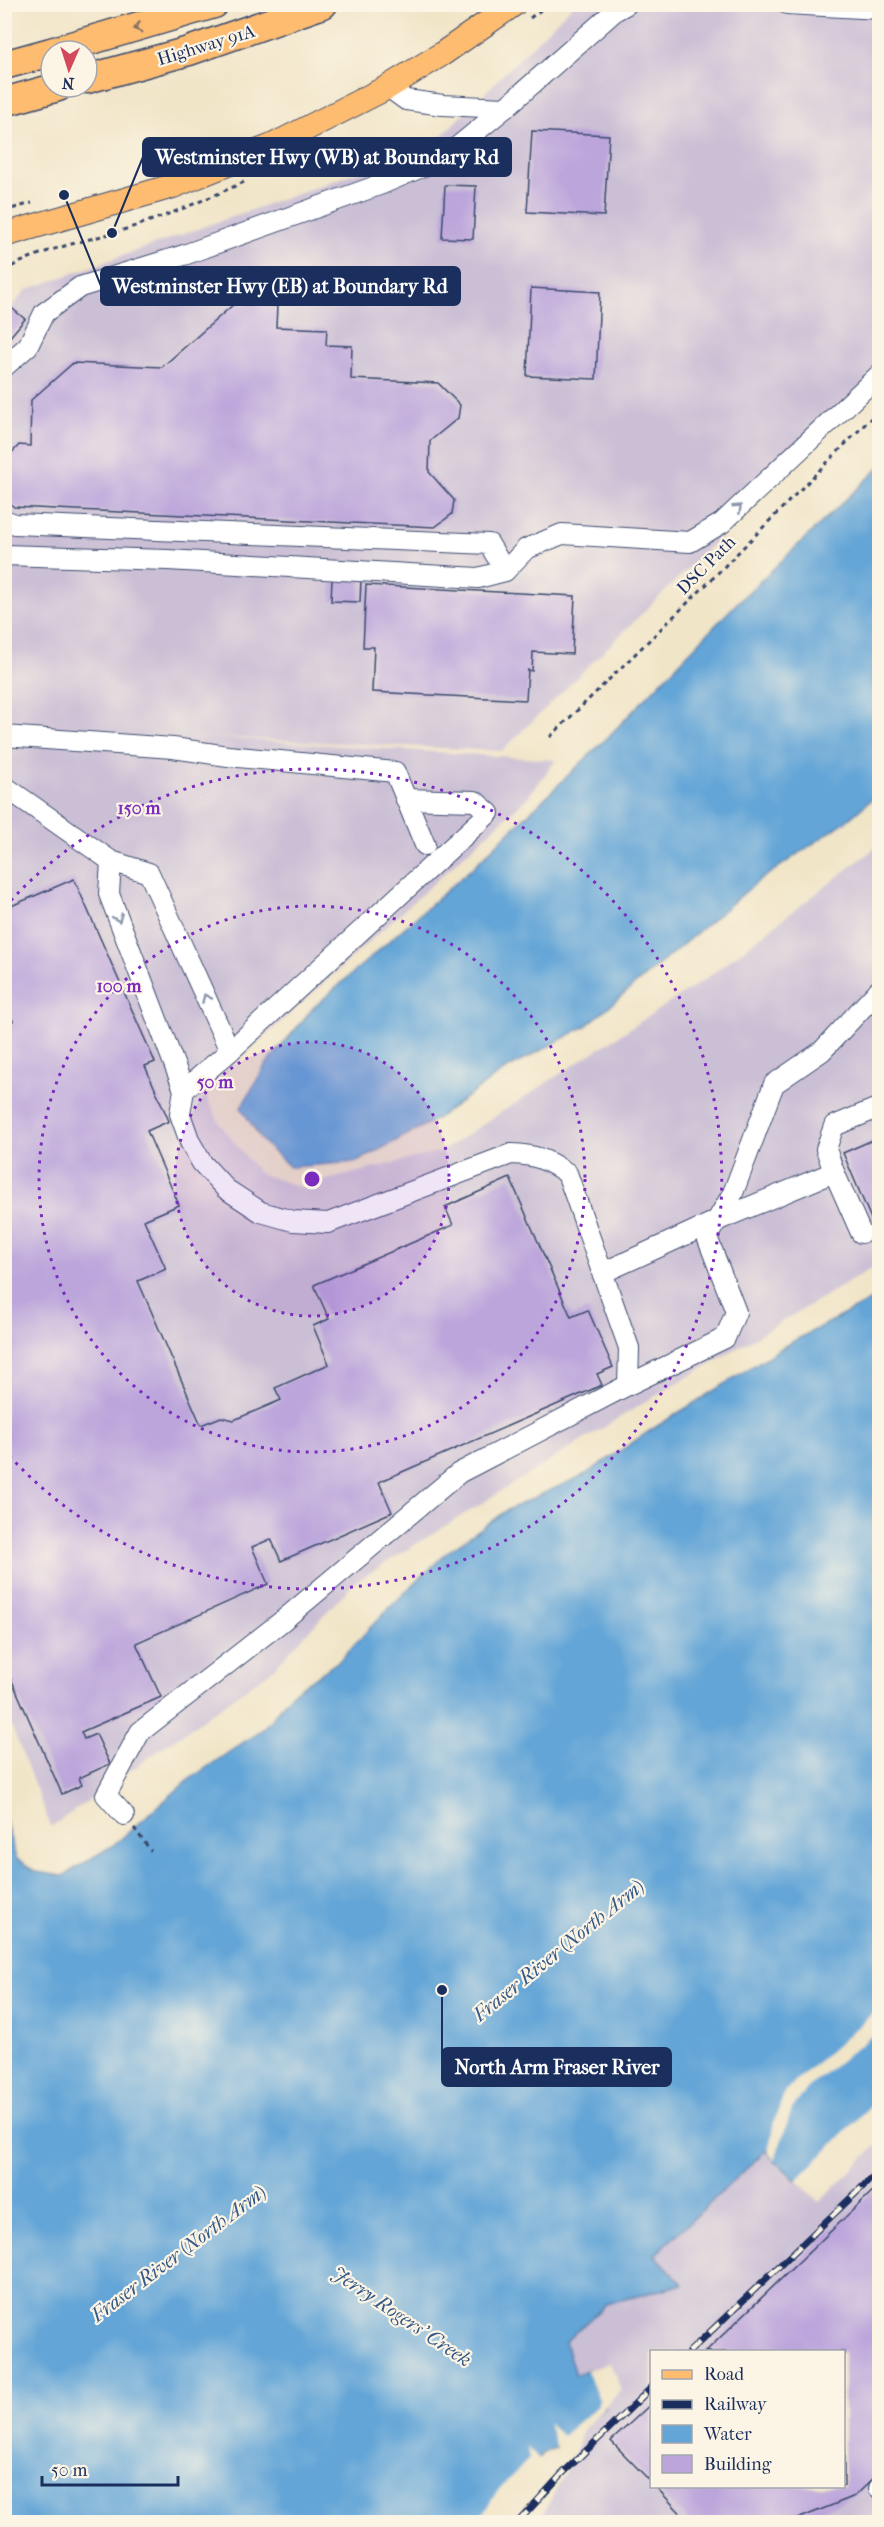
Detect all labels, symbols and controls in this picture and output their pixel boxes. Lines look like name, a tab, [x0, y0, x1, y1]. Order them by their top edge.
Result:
one-way arrow	[133, 21, 144, 33]
street label: Highway 91A	[155, 21, 258, 70]
north arrow	[39, 39, 99, 99]
text: N	[61, 74, 75, 93]
callout: Westminster Hwy (WB) at Boundary Rd	[143, 138, 511, 176]
text: Westminster Hwy (WB) at Boundary Rd	[154, 146, 500, 169]
callout: Westminster Hwy (EB) at Boundary Rd	[101, 267, 460, 305]
text: Westminster Hwy (EB) at Boundary Rd	[111, 275, 449, 298]
one-way arrow	[730, 505, 741, 516]
street label: DSC Path	[673, 532, 740, 599]
text: 150 m	[118, 798, 161, 819]
one-way arrow	[111, 912, 123, 923]
text: 100 m	[96, 976, 143, 997]
one-way arrow	[201, 993, 213, 1004]
text: 50 m	[197, 1072, 234, 1093]
centre of rings	[302, 1169, 322, 1189]
water label: Fraser River (North Arm)	[468, 1875, 648, 2027]
callout: North Arm Fraser River	[442, 2048, 671, 2086]
text: North Arm Fraser River	[454, 2056, 660, 2079]
water label: Fraser River (North Arm)	[86, 2180, 270, 2327]
water label: Jerry Rogers' Creek	[328, 2261, 476, 2372]
legend	[650, 2350, 845, 2488]
text: Road	[704, 2364, 744, 2385]
text: Railway	[704, 2394, 768, 2415]
text: Water	[703, 2424, 752, 2445]
scale bar	[42, 2449, 178, 2487]
text: Building	[704, 2454, 772, 2475]
text: 50 m	[51, 2460, 88, 2481]

